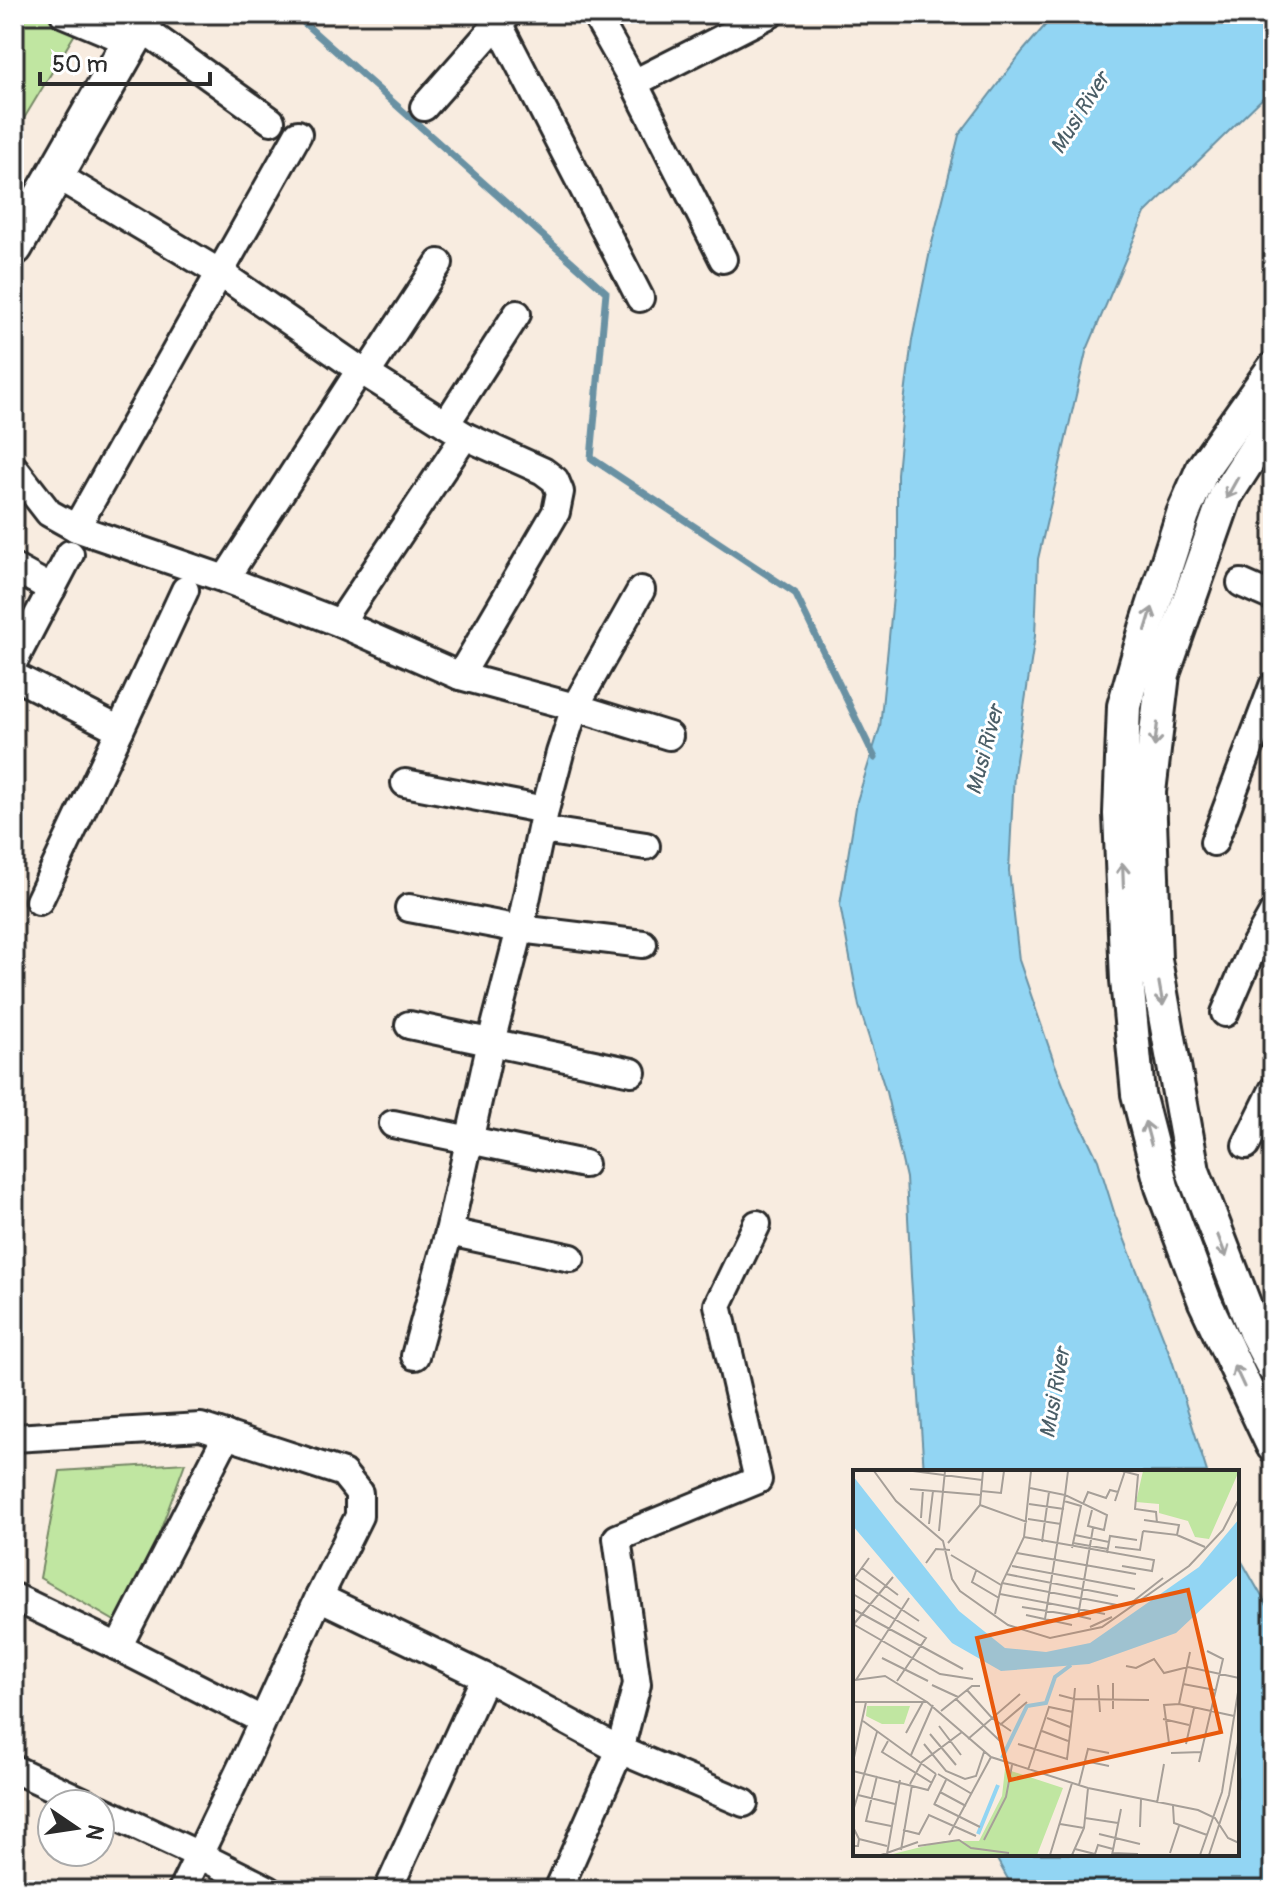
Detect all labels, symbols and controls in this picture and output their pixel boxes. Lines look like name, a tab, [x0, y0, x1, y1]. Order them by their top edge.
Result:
scale bar	[40, 36, 210, 86]
text: 50 m	[52, 50, 108, 79]
water label: Musi River	[1044, 64, 1118, 159]
one-way arrow	[1223, 476, 1239, 499]
one-way arrow	[1142, 606, 1157, 632]
water label: Musi River	[960, 699, 1011, 798]
one-way arrow	[1148, 721, 1163, 748]
one-way arrow	[1115, 862, 1130, 889]
one-way arrow	[1154, 981, 1169, 1006]
one-way arrow	[1139, 1121, 1154, 1146]
one-way arrow	[1216, 1233, 1230, 1258]
water label: Musi River	[1033, 1342, 1077, 1440]
one-way arrow	[1230, 1364, 1245, 1389]
inset map	[853, 1470, 1239, 1856]
north arrow	[36, 1788, 116, 1868]
text: N	[79, 1822, 110, 1843]

